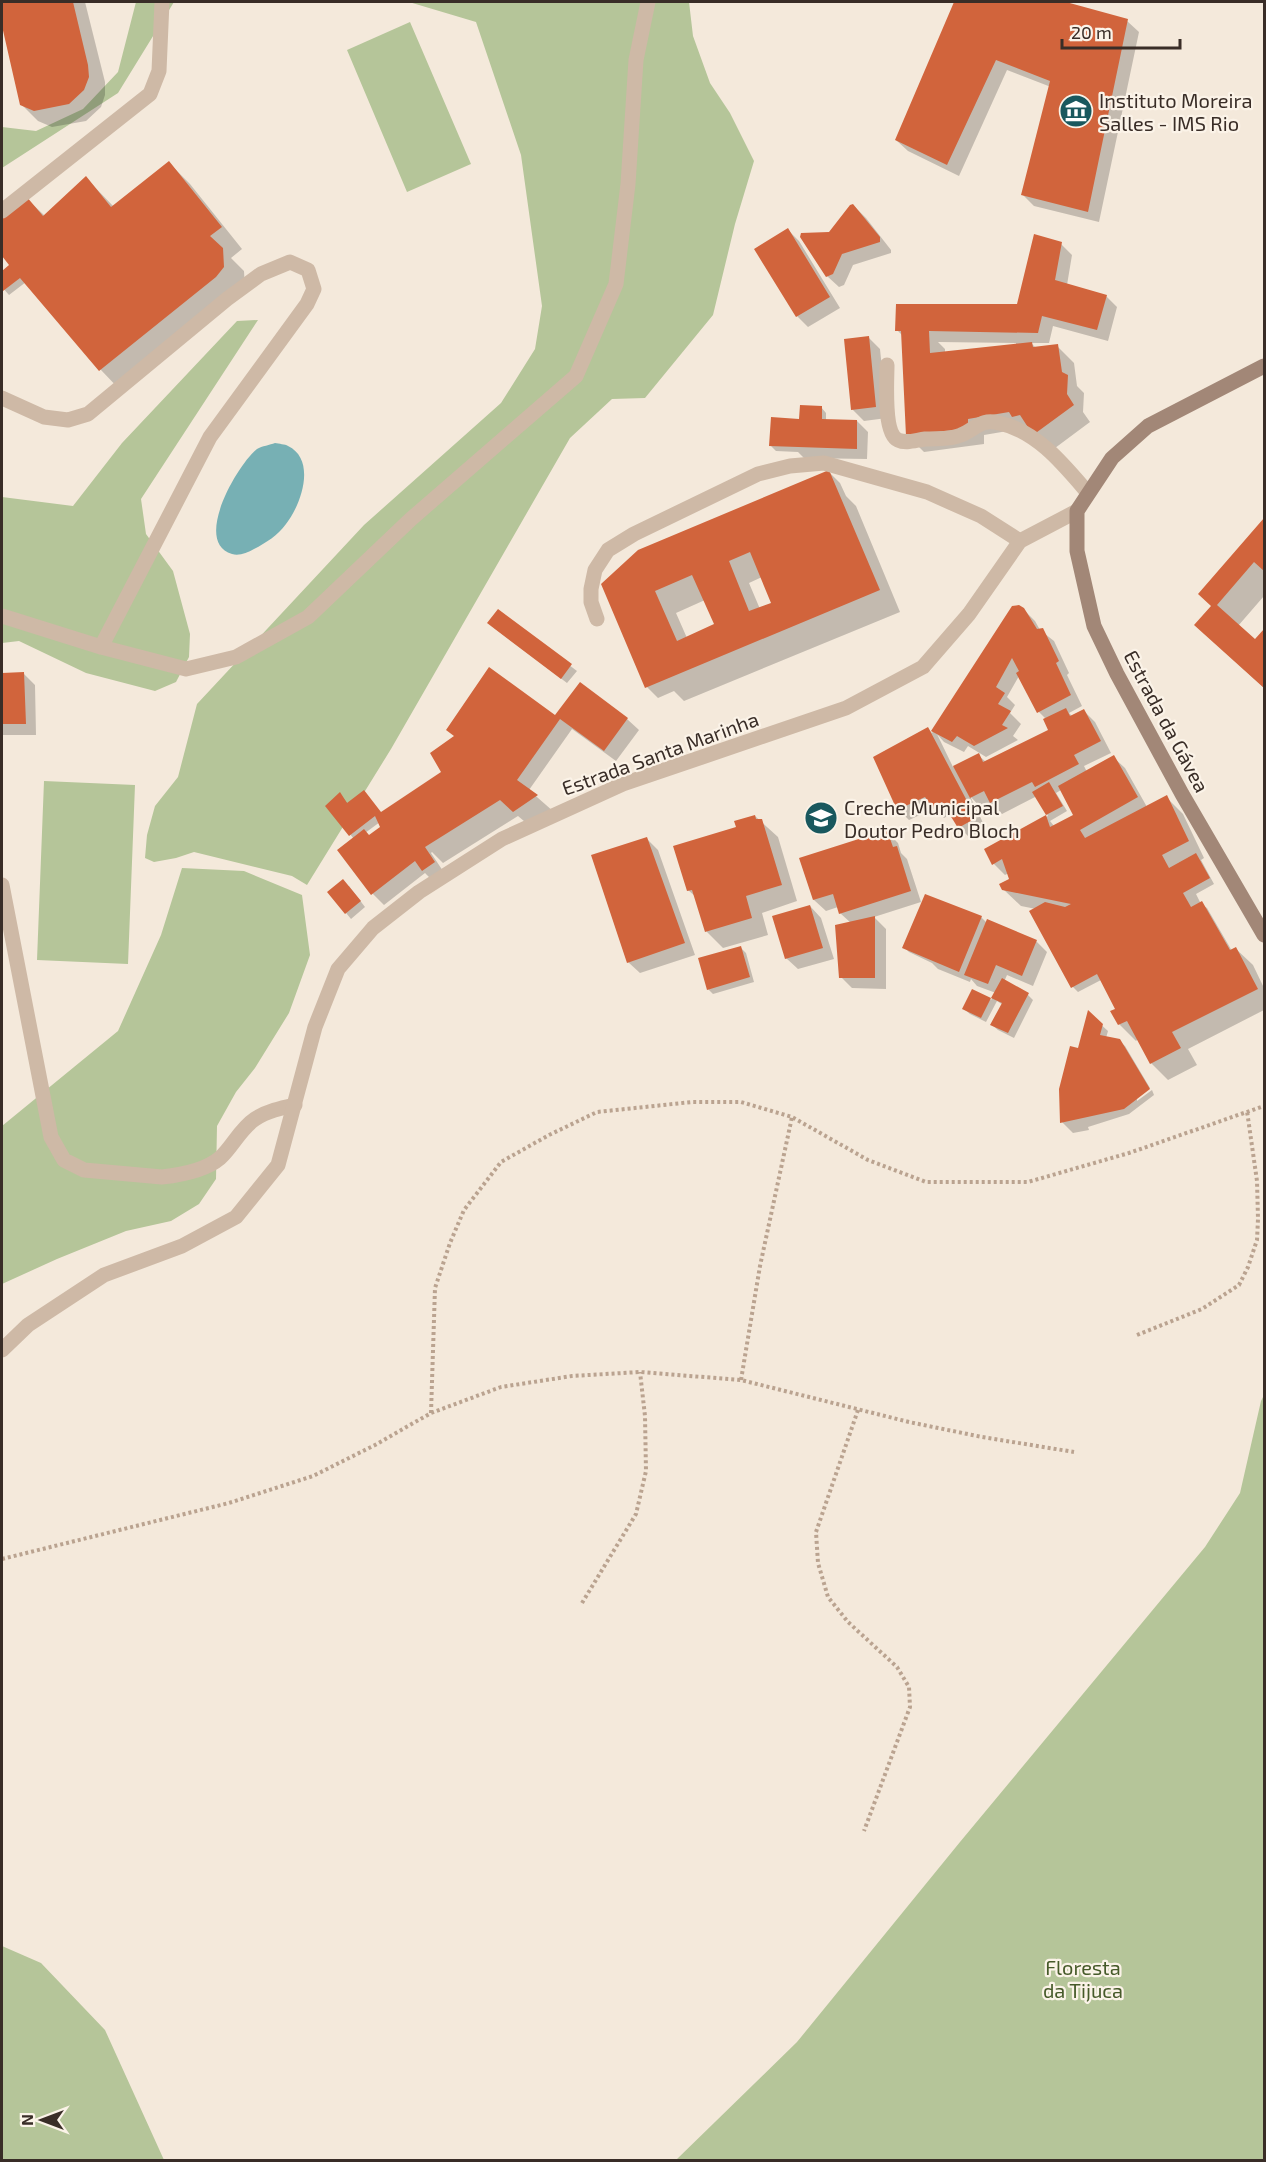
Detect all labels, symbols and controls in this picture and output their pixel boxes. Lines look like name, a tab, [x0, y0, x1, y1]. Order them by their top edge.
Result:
scale bar	[1062, 12, 1180, 50]
text: 20 m	[1071, 21, 1112, 43]
place label: Instituto Moreira Salles - IMS Rio	[1099, 88, 1252, 135]
museum icon: Instituto Moreira Salles - IMS Rio	[1058, 93, 1094, 129]
street label: Estrada da Gávea	[1119, 646, 1215, 796]
street label: Estrada Santa Marinha	[558, 706, 762, 800]
place label: Creche Municipal Doutor Pedro Bloch	[844, 795, 1020, 842]
school or university icon: Creche Municipal Doutor Pedro Bloch	[803, 800, 839, 836]
park label: Floresta da Tijuca	[1043, 1955, 1123, 2002]
north arrow	[12, 2090, 72, 2150]
text: N	[17, 2114, 36, 2126]

